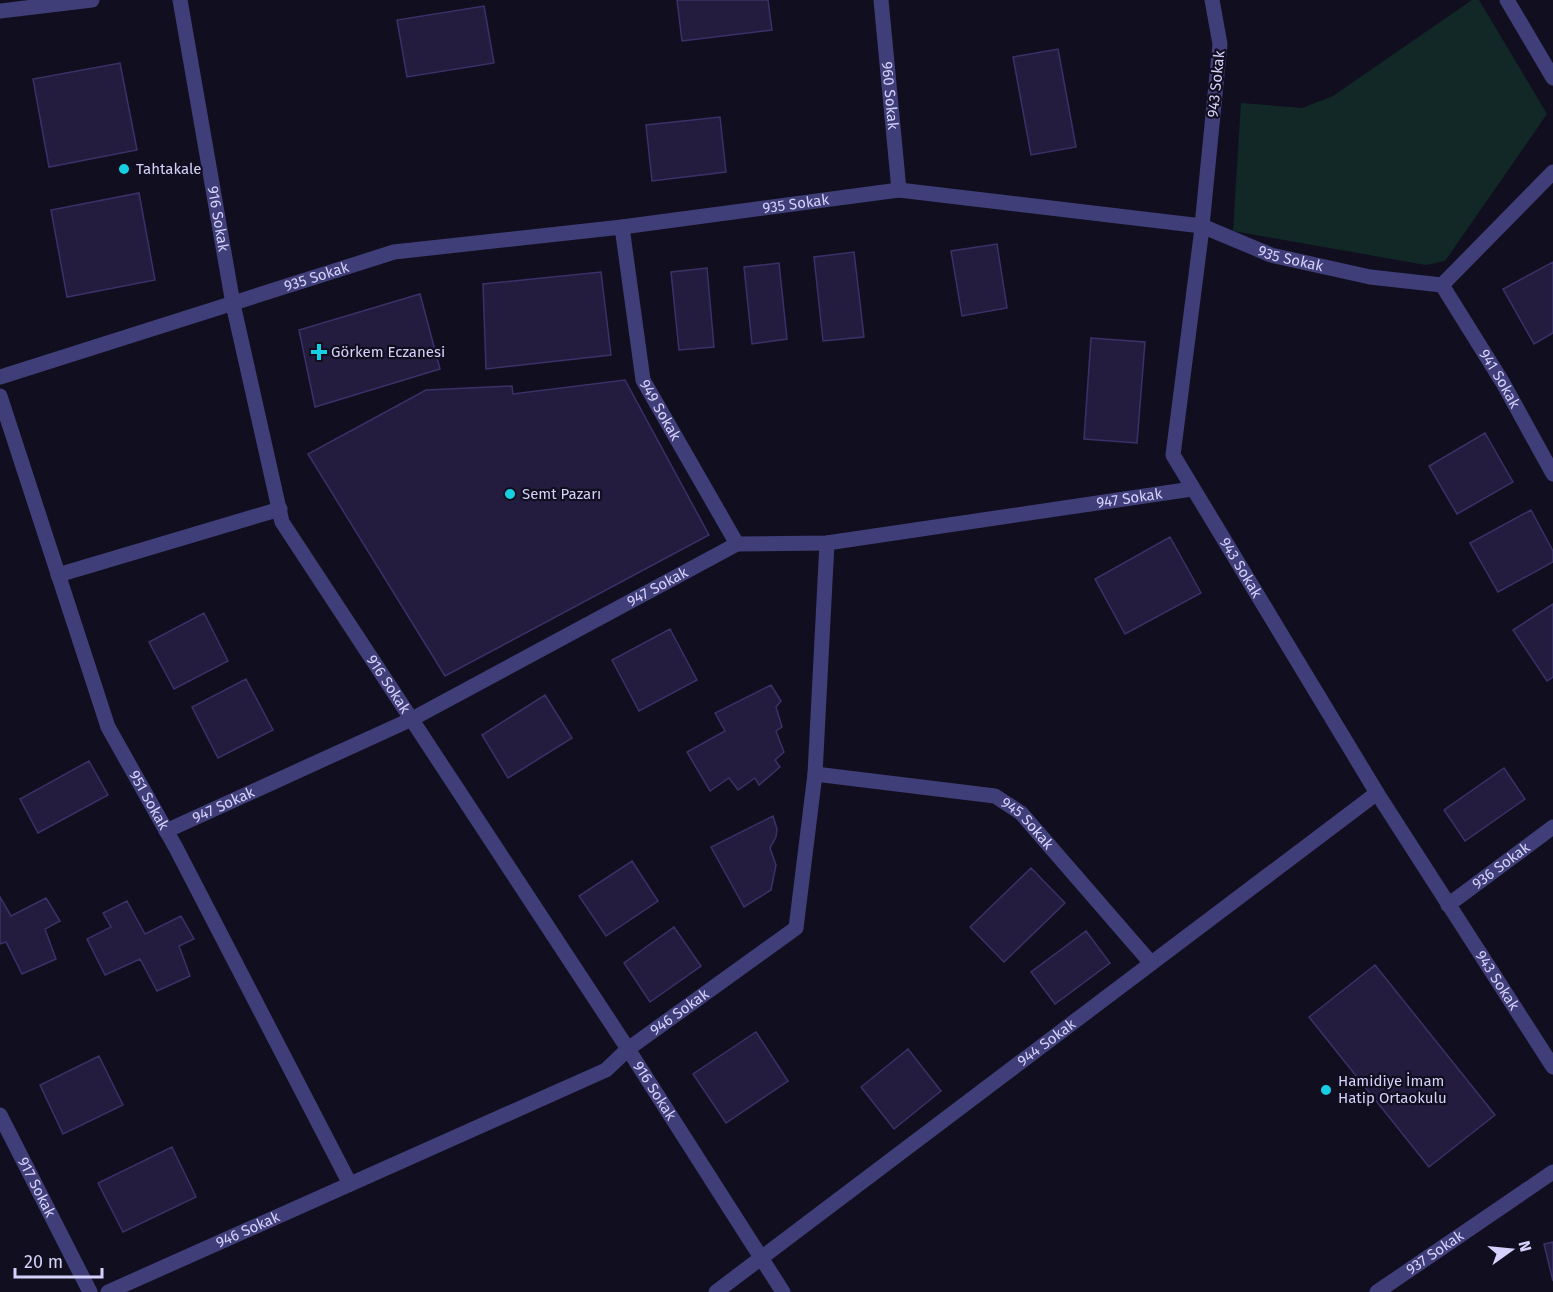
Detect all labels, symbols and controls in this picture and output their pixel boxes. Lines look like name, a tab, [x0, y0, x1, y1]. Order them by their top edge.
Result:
street label: 943 Sokak	[1204, 49, 1228, 118]
street label: 960 Sokak	[878, 61, 902, 131]
place label: Tahtakale	[136, 160, 201, 178]
marker: Tahtakale	[117, 162, 131, 176]
street label: 916 Sokak	[204, 184, 233, 253]
street label: 935 Sokak	[761, 190, 830, 217]
street label: 935 Sokak	[1255, 241, 1325, 275]
street label: 935 Sokak	[282, 258, 351, 295]
place label: Görkem Eczanesi	[331, 343, 445, 361]
marker: Görkem Eczanesi	[312, 345, 326, 359]
street label: 941 Sokak	[1475, 346, 1524, 412]
street label: 949 Sokak	[636, 376, 685, 444]
street label: 947 Sokak	[1095, 484, 1164, 512]
place label: Semt Pazarı	[522, 485, 601, 503]
marker: Semt Pazarı	[503, 487, 517, 501]
street label: 943 Sokak	[1216, 534, 1266, 601]
street label: 947 Sokak	[624, 563, 691, 611]
street label: 916 Sokak	[363, 651, 414, 717]
street label: 951 Sokak	[125, 767, 173, 833]
street label: 947 Sokak	[189, 783, 258, 827]
street label: 945 Sokak	[998, 793, 1058, 853]
street label: 936 Sokak	[1469, 838, 1534, 893]
street label: 943 Sokak	[1472, 947, 1523, 1014]
street label: 946 Sokak	[647, 985, 712, 1039]
street label: 944 Sokak	[1014, 1015, 1079, 1070]
street label: 916 Sokak	[629, 1058, 680, 1124]
place label: Hamidiye İmam Hatip Ortaokulu	[1338, 1072, 1447, 1107]
marker: Hamidiye İmam Hatip Ortaokulu	[1319, 1083, 1333, 1097]
street label: 917 Sokak	[14, 1154, 60, 1221]
street label: 946 Sokak	[213, 1208, 283, 1252]
north arrow	[1481, 1220, 1541, 1280]
street label: 937 Sokak	[1403, 1226, 1467, 1279]
text: N	[1514, 1239, 1536, 1254]
scale bar	[15, 1241, 102, 1279]
text: 20 m	[24, 1251, 63, 1273]

